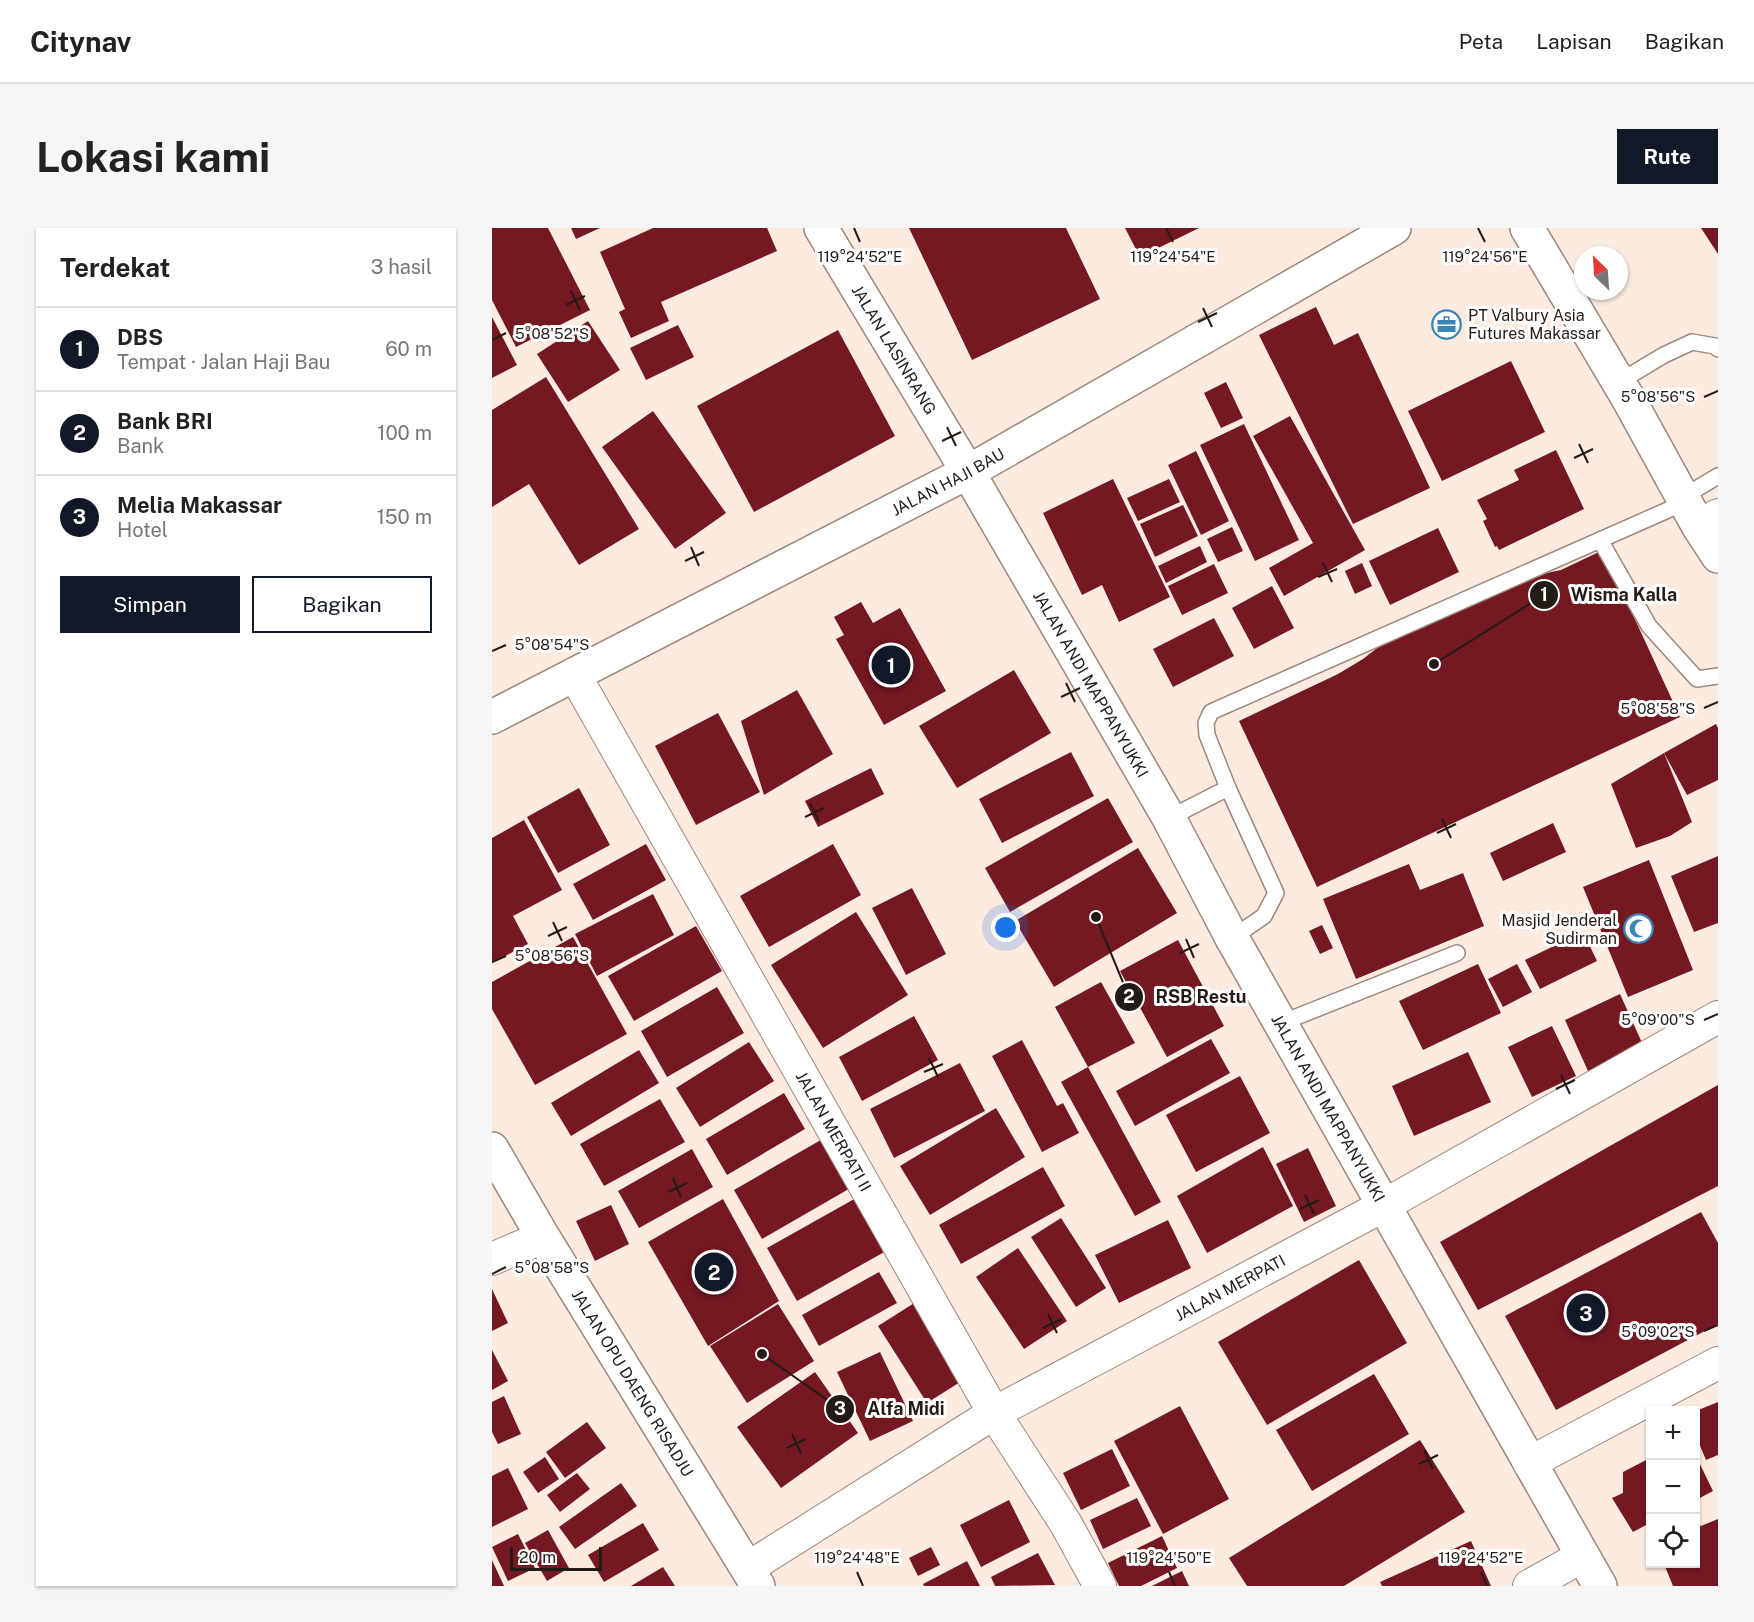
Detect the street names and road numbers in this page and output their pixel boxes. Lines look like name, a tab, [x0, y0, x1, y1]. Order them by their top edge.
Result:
street label: JALAN LASINRANG	[848, 282, 940, 418]
street label: JALAN HAJI BAU	[888, 444, 1008, 520]
street label: JALAN ANDI MAPPANYUKKI	[1029, 588, 1152, 781]
street label: JALAN ANDI MAPPANYUKKI	[1267, 1011, 1389, 1205]
street label: JALAN MERPATI II	[792, 1068, 875, 1195]
street label: JALAN MERPATI	[1172, 1251, 1289, 1325]
street label: JALAN OPU DAENG RISADJU	[568, 1286, 697, 1480]

